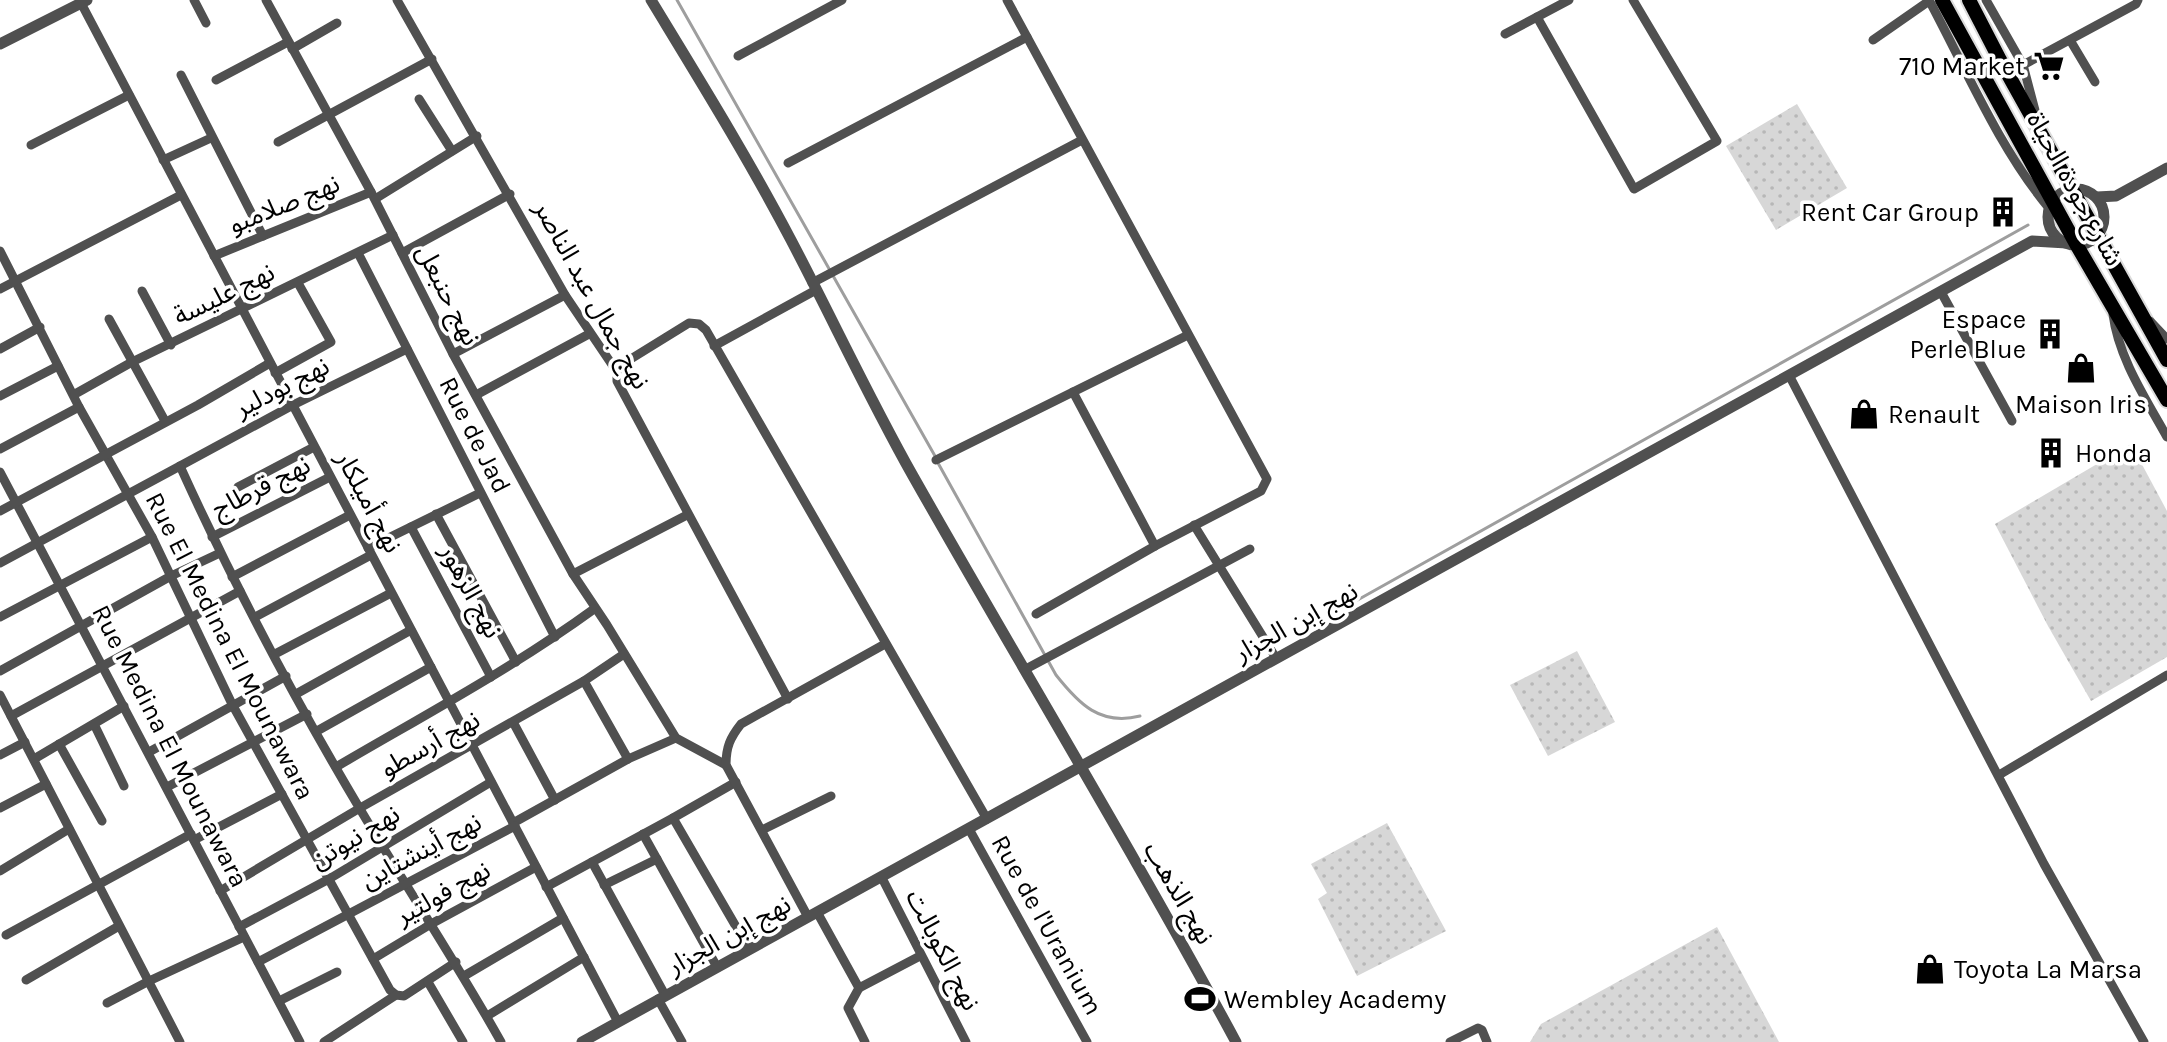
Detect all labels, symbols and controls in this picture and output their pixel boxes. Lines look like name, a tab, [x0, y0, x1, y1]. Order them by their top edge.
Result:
supermarket icon: 710 Market	[2032, 49, 2066, 83]
place label: 710 Market	[1899, 51, 2025, 82]
street label: شارع جودة الحياة	[2017, 107, 2130, 273]
street label: نهج صلامبو	[224, 168, 346, 244]
street label: نهج جمال عبد الناصر	[523, 195, 657, 397]
building icon: Rent Car Group	[1986, 195, 2020, 229]
place label: Rent Car Group	[1801, 197, 1979, 228]
street label: نهج حنبعل	[406, 239, 487, 352]
street label: نهج عليسة	[168, 256, 281, 335]
place label: Espace Perle Blue	[1910, 304, 2026, 365]
building icon: Espace Perle Blue	[2033, 317, 2067, 351]
street label: نهج بودلير	[229, 350, 336, 428]
shop icon: Maison Iris	[2064, 351, 2098, 385]
street label: Rue de Jad	[433, 372, 517, 498]
place label: Maison Iris	[2015, 389, 2147, 420]
shop icon: Renault	[1847, 397, 1881, 431]
place label: Renault	[1888, 399, 1980, 430]
building icon: Honda	[2034, 436, 2068, 470]
place label: Honda	[2075, 438, 2152, 469]
street label: نهج أميلكار	[325, 444, 410, 560]
street label: نهج قرطاج	[207, 449, 317, 528]
street label: Rue El Medina El Mounawara	[139, 487, 321, 805]
street label: نهج الزهور	[429, 538, 509, 645]
street label: نهج إبن الجزار	[1228, 575, 1365, 673]
street label: Rue Medina El Mounawara	[85, 600, 255, 892]
street label: نهج أرسطو	[374, 703, 487, 788]
street label: نهج نيوتن	[305, 798, 407, 879]
street label: نهج أينشتاين	[355, 805, 488, 899]
street label: Rue de l'Uranium	[985, 830, 1109, 1020]
street label: نهج الذهب	[1134, 836, 1221, 952]
street label: نهج فولتير	[389, 854, 498, 936]
street label: نهج الكوبالت	[896, 884, 987, 1017]
street label: نهج إبن الجزار	[661, 888, 798, 986]
shop icon: Toyota La Marsa	[1913, 952, 1947, 986]
place label: Toyota La Marsa	[1954, 954, 2142, 985]
sports icon: Wembley Academy	[1183, 982, 1217, 1016]
place label: Wembley Academy	[1224, 984, 1446, 1015]

